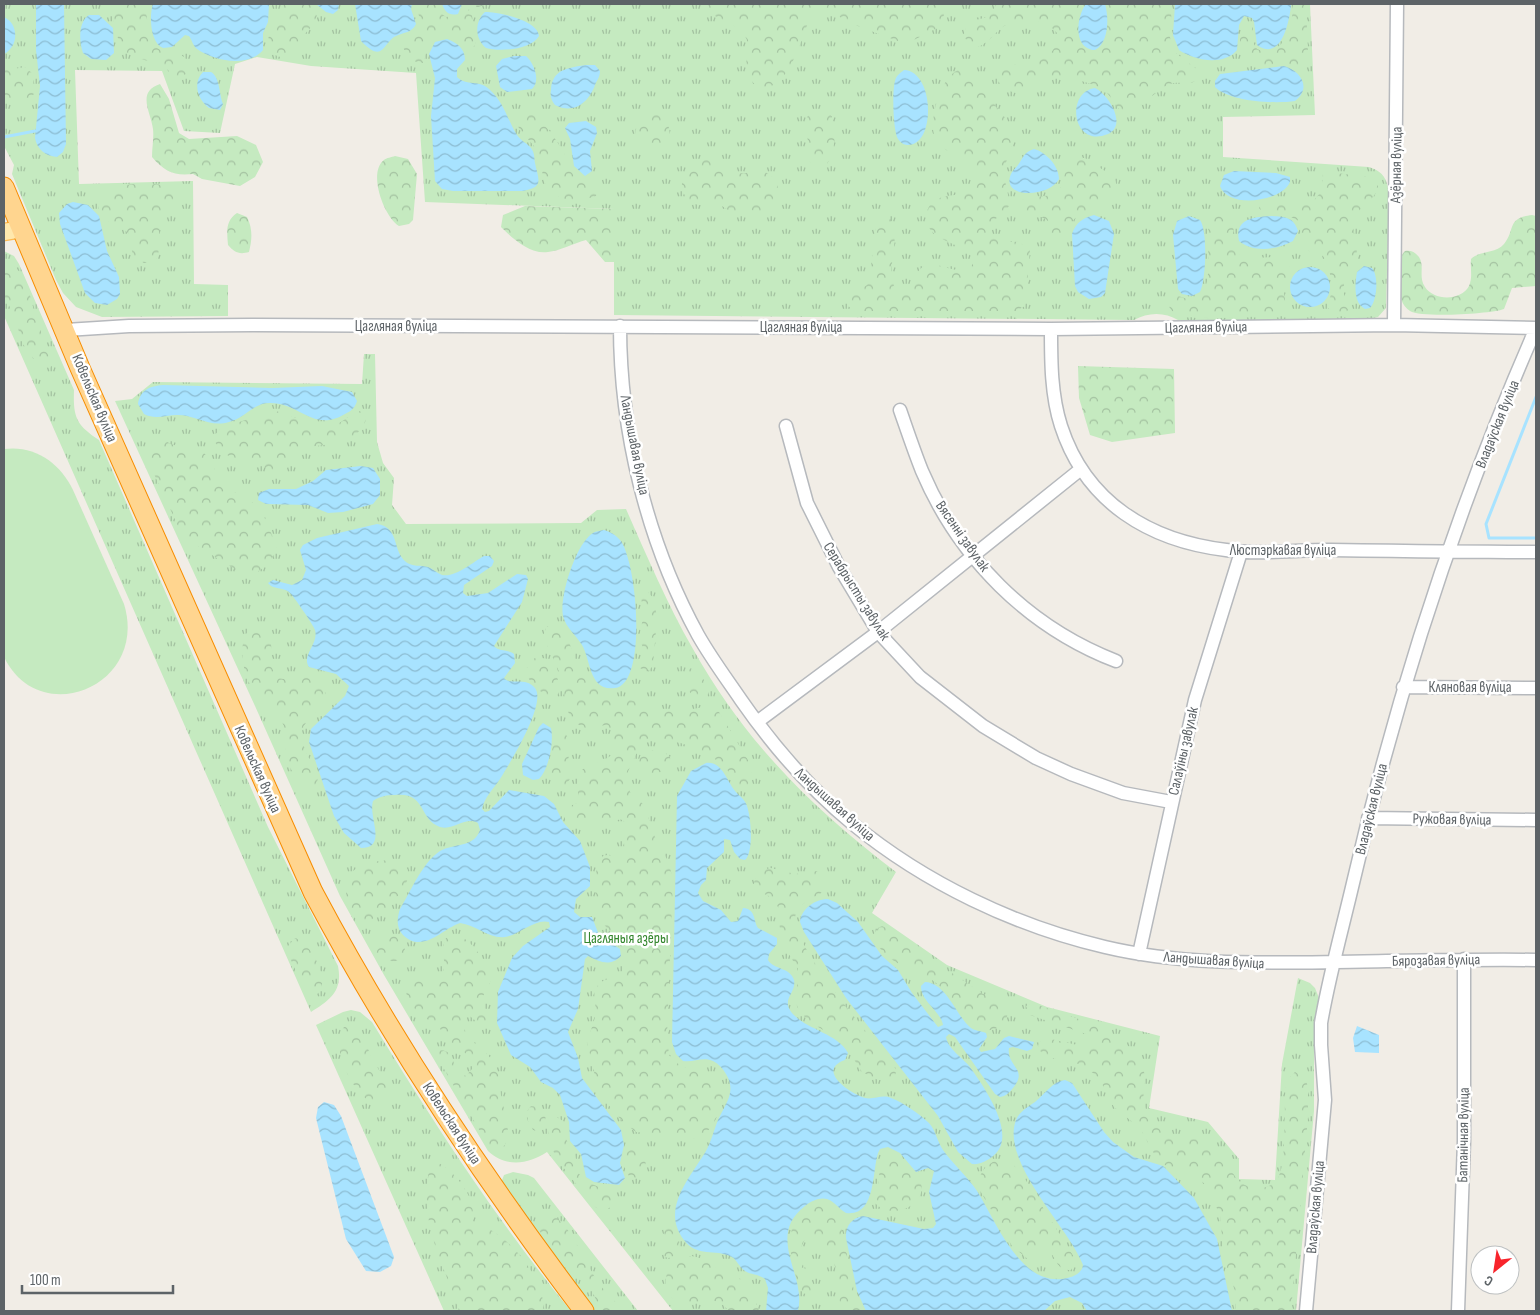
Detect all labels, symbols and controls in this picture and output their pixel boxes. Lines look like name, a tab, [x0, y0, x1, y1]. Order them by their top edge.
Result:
street label: Азёрная вуліца	[1386, 126, 1407, 204]
street label: Цагляная вуліца	[355, 317, 438, 336]
street label: Цагляная вуліца	[1165, 317, 1248, 338]
street label: Цагляная вуліца	[760, 318, 843, 337]
street label: Ковельская вуліца	[67, 351, 122, 445]
street label: Владаўская вуліца	[1471, 377, 1524, 471]
street label: Ландышавая вуліца	[615, 393, 654, 497]
street label: Вясенні завулак	[931, 497, 994, 576]
street label: Серабрысты завулак	[819, 538, 895, 644]
street label: Люстэркавая вуліца	[1229, 541, 1336, 560]
street label: Кляновая вуліца	[1428, 678, 1512, 697]
street label: Салаўіны завулак	[1164, 705, 1203, 797]
street label: Ковельская вуліца	[230, 723, 285, 816]
street label: Владаўская вуліца	[1351, 761, 1392, 857]
street label: Ландышавая вуліца	[790, 763, 879, 845]
street label: Ружовая вуліца	[1412, 809, 1492, 830]
park label: Цагляныя азёры	[583, 929, 669, 948]
street label: Ландышавая вуліца	[1162, 947, 1265, 974]
street label: Бярозавая вуліца	[1392, 950, 1481, 971]
street label: Ковельская вуліца	[418, 1079, 485, 1168]
street label: Батанічная вуліца	[1453, 1087, 1474, 1183]
street label: Владаўская вуліца	[1302, 1159, 1329, 1254]
north arrow	[1470, 1245, 1520, 1295]
scale bar	[22, 1262, 174, 1294]
text: 100 m	[30, 1271, 61, 1290]
text: С	[1481, 1272, 1496, 1290]

